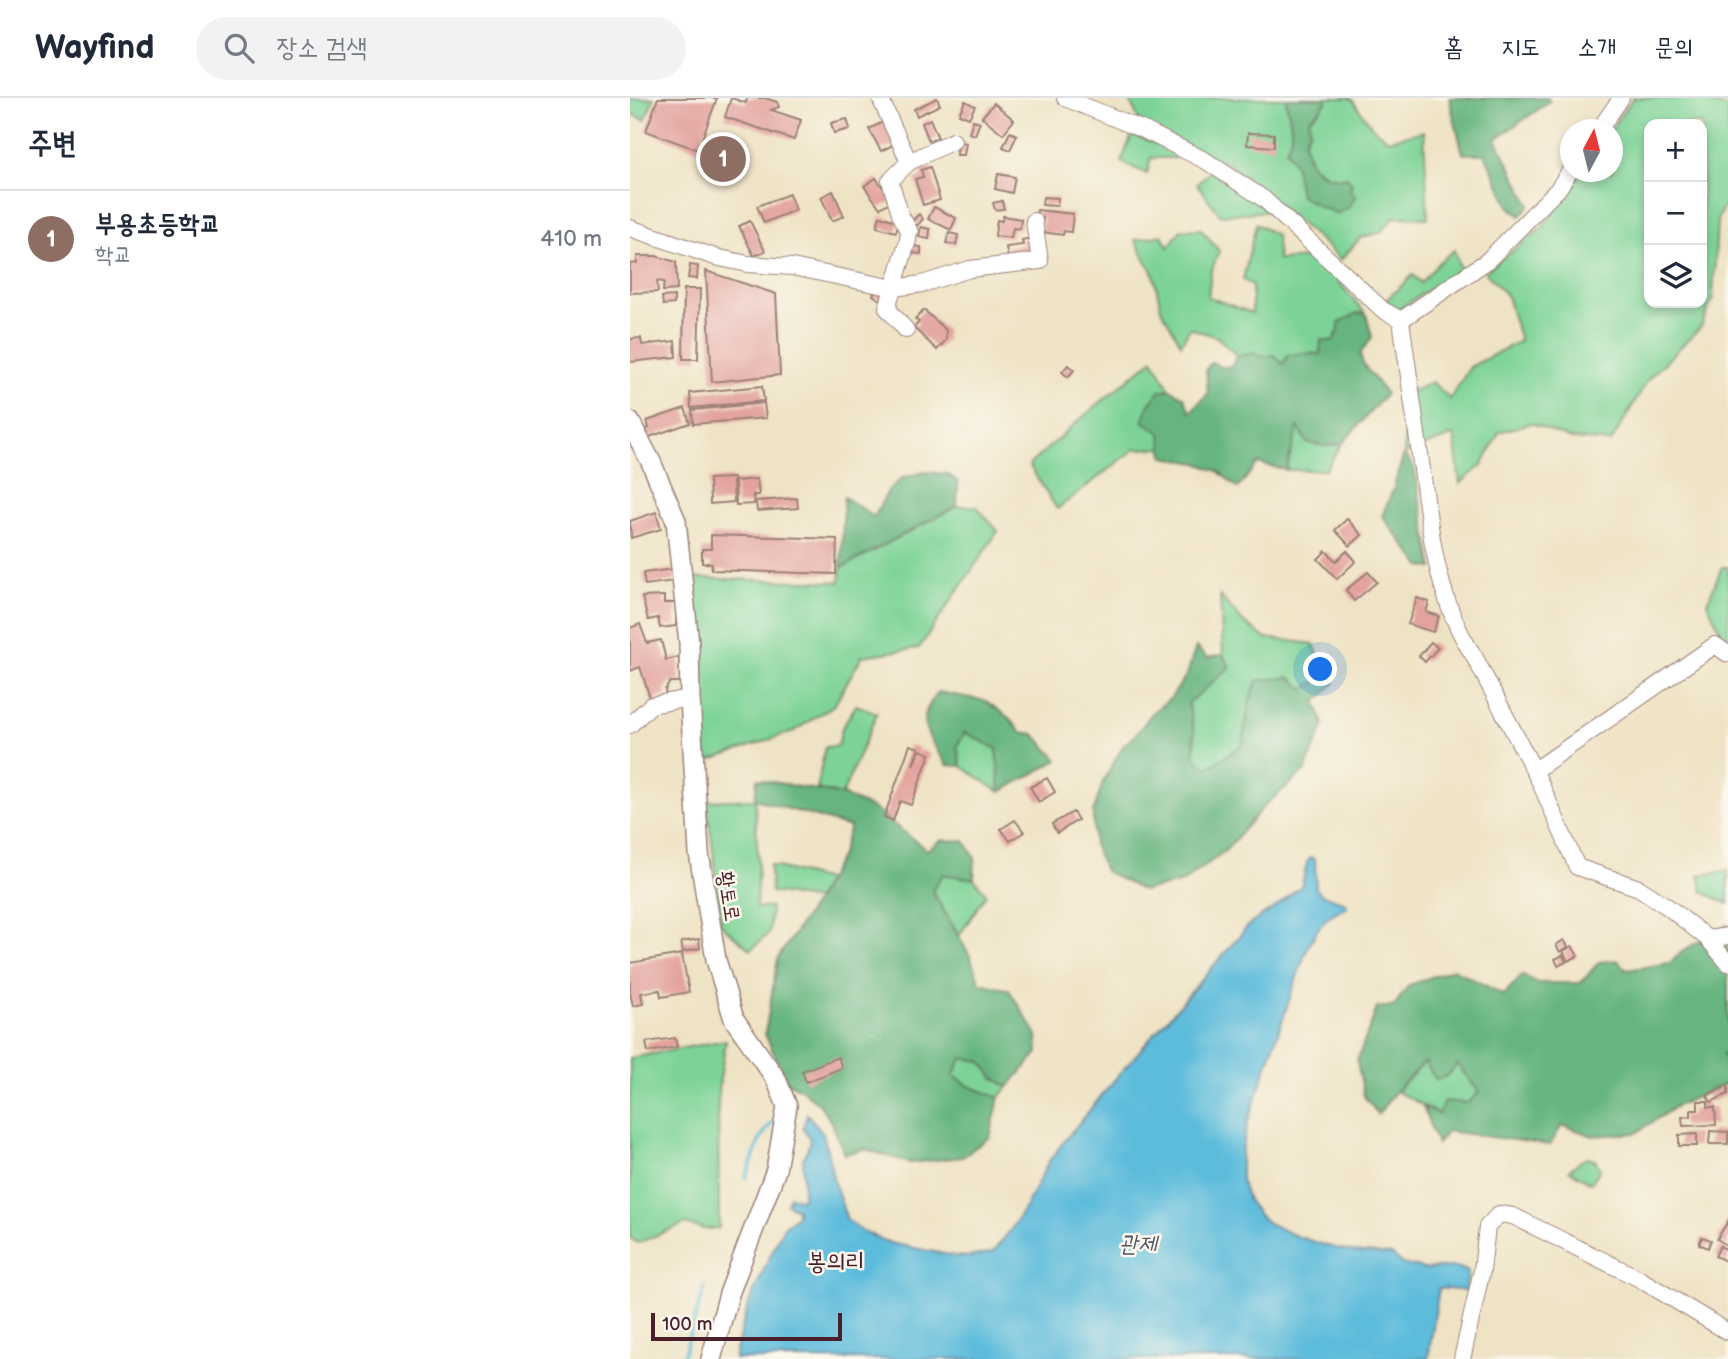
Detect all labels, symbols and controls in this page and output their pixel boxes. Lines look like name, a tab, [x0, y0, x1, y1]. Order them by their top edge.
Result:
search box	[196, 17, 686, 80]
text: Wayfind	[35, 28, 154, 68]
icon: search	[220, 29, 258, 67]
text: 장소 검색	[276, 33, 367, 64]
text: 홈	[1444, 33, 1463, 62]
text: 지도	[1501, 33, 1540, 62]
text: 소개	[1578, 33, 1616, 62]
text: 문의	[1654, 33, 1693, 62]
north arrow	[1560, 119, 1623, 182]
map controls	[1644, 119, 1707, 308]
button: +	[1644, 119, 1707, 182]
text: 주변	[28, 126, 76, 162]
pin: 1	[700, 133, 746, 185]
button: −	[1644, 182, 1707, 245]
text: 부용초등학교	[95, 209, 221, 240]
text: 1	[46, 225, 56, 253]
text: 410 m	[540, 225, 602, 253]
text: 학교	[95, 241, 132, 269]
button: layers	[1644, 245, 1707, 308]
your location	[1303, 652, 1337, 686]
street label: 황토로	[712, 869, 745, 923]
water label: 관제	[1119, 1230, 1160, 1258]
district label: 봉의리	[807, 1247, 865, 1276]
scale bar	[651, 1310, 842, 1342]
text: 100 m	[662, 1313, 713, 1336]

